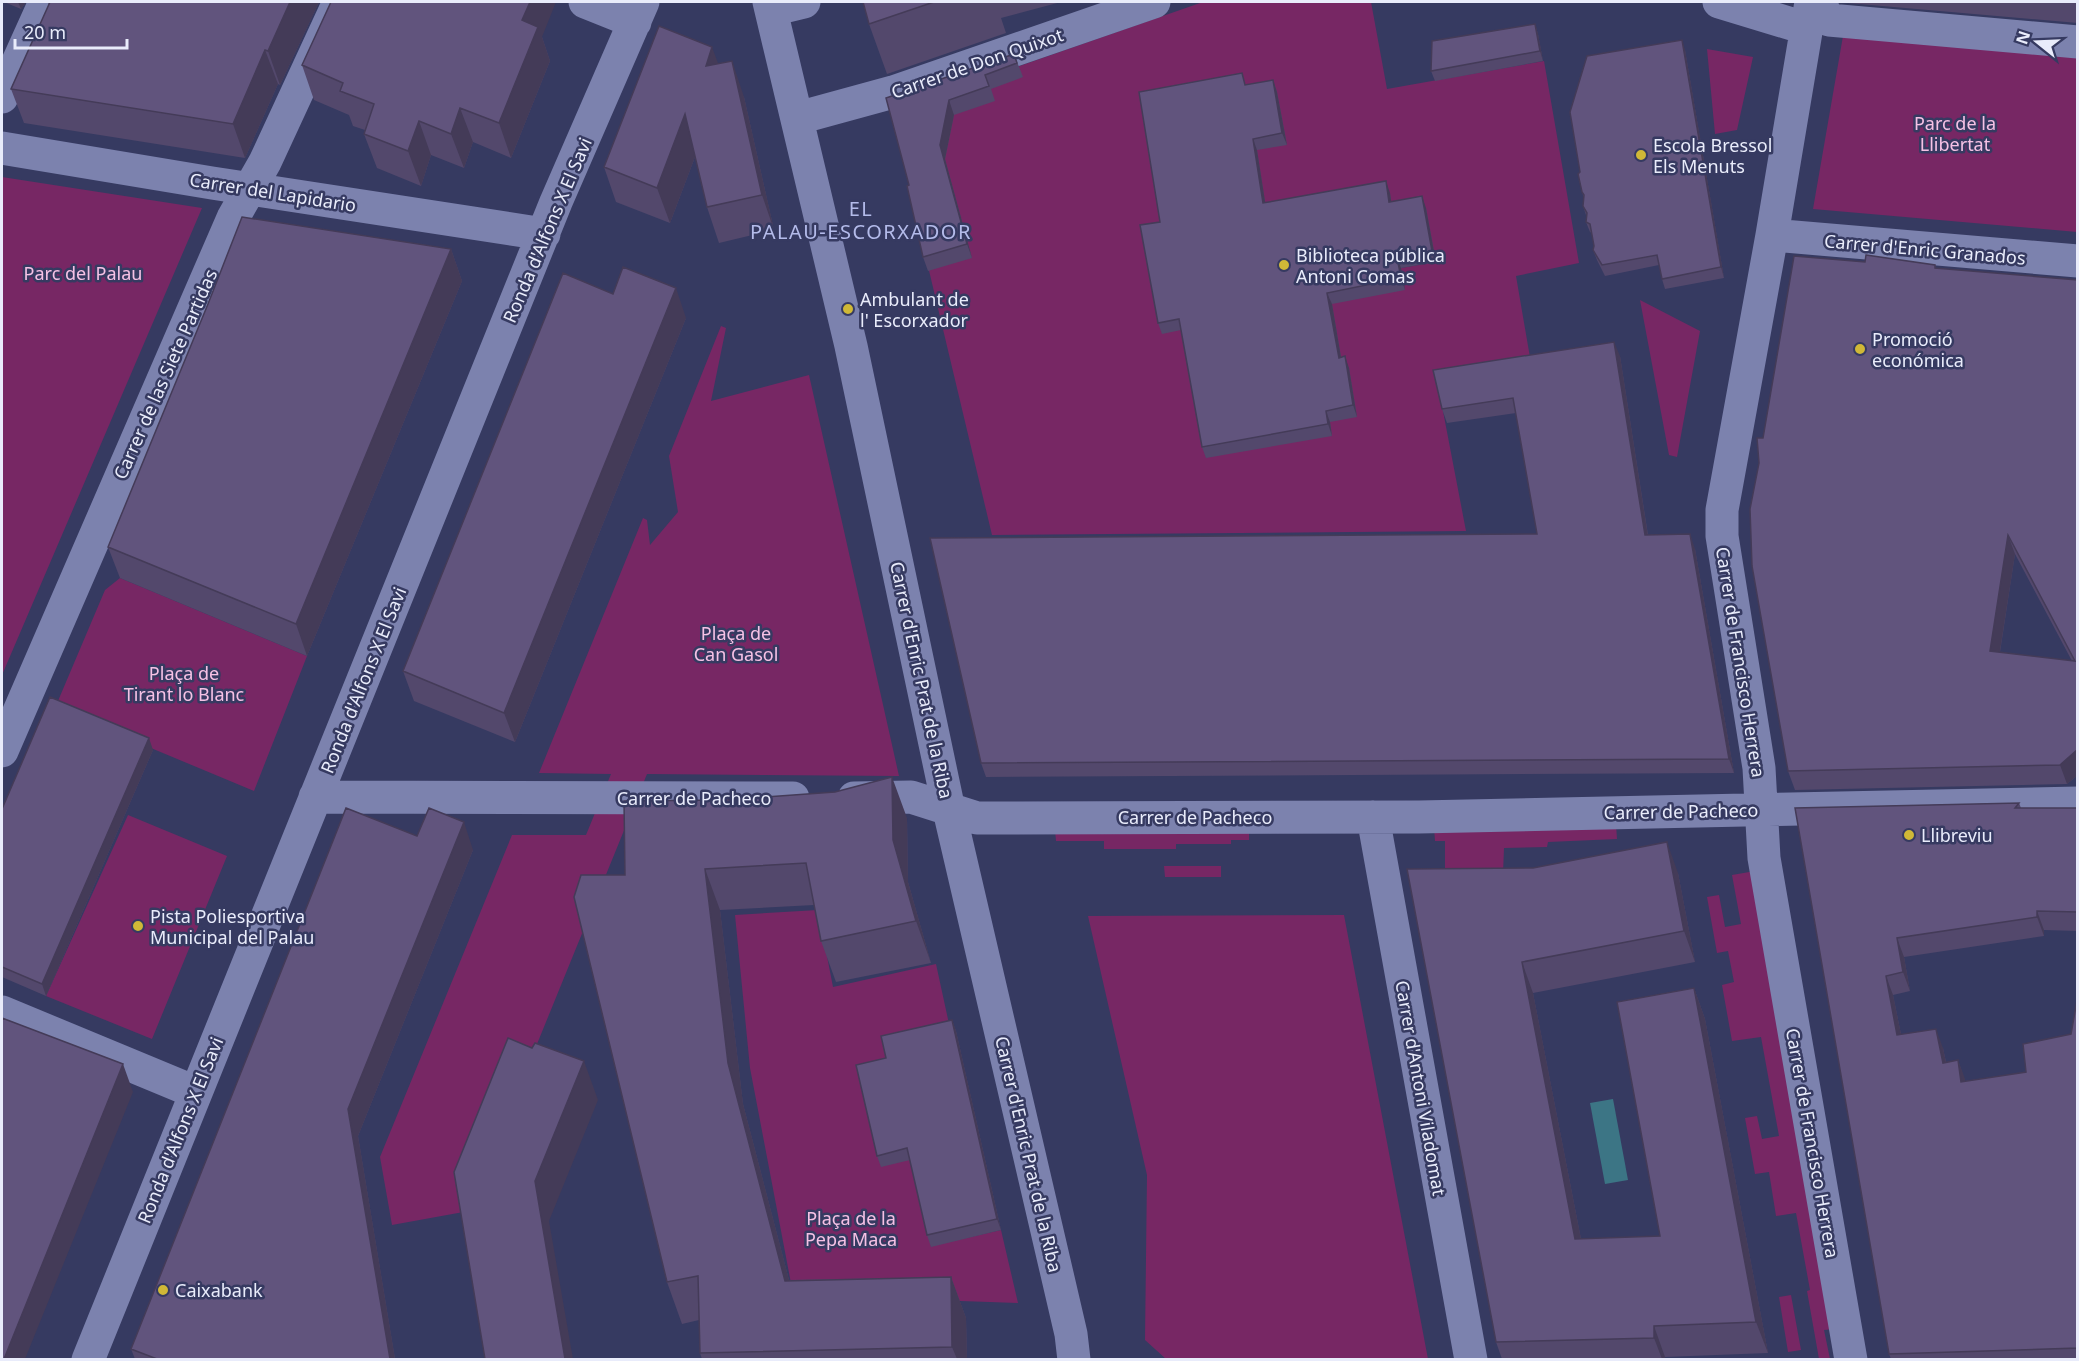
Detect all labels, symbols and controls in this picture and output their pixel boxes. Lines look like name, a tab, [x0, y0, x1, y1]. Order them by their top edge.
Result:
scale bar	[15, 12, 128, 50]
north arrow	[2007, 12, 2067, 72]
text: 20 m	[24, 20, 66, 44]
street label: Carrer de Don Quixot	[888, 22, 1067, 104]
text: N	[2010, 28, 2035, 47]
park label: Parc de la Llibertat	[1914, 111, 1996, 156]
place label: Escola Bressol Els Menuts	[1653, 133, 1772, 178]
street label: Ronda d'Alfons X El Savi	[497, 134, 597, 326]
marker: Escola Bressol Els Menuts	[1634, 148, 1648, 162]
street label: Carrer del Lapidario	[188, 167, 358, 217]
district label: EL PALAU-ESCORXADOR	[750, 195, 972, 245]
street label: Carrer d'Enric Granados	[1823, 228, 2027, 270]
place label: Biblioteca pública Antoni Comas	[1296, 243, 1445, 288]
marker: Biblioteca pública Antoni Comas	[1277, 258, 1291, 272]
park label: Parc del Palau	[24, 261, 142, 285]
street label: Carrer de las Siete Partidas	[108, 265, 222, 483]
place label: Ambulant de l' Escorxador	[860, 287, 969, 332]
marker: Ambulant de l' Escorxador	[841, 302, 855, 316]
place label: Promoció económica	[1872, 327, 1964, 372]
marker: Promoció económica	[1853, 342, 1867, 356]
street label: Carrer de Francisco Herrera	[1711, 545, 1771, 779]
street label: Carrer d'Enric Prat de la Riba	[885, 559, 959, 801]
street label: Ronda d'Alfons X El Savi	[315, 583, 411, 777]
park label: Plaça de Can Gasol	[694, 621, 778, 666]
park label: Plaça de Tirant lo Blanc	[124, 661, 245, 706]
street label: Carrer de Pacheco	[617, 786, 771, 810]
street label: Carrer de Pacheco	[1604, 798, 1758, 824]
street label: Carrer de Pacheco	[1118, 805, 1272, 829]
place label: Llibreviu	[1921, 823, 1993, 847]
marker: Llibreviu	[1902, 828, 1916, 842]
place label: Pista Poliesportiva Municipal del Palau	[150, 904, 314, 949]
marker: Pista Poliesportiva Municipal del Palau	[131, 919, 145, 933]
street label: Carrer d'Antoni Viladomat	[1390, 979, 1452, 1198]
street label: Carrer de Francisco Herrera	[1781, 1026, 1845, 1260]
street label: Ronda d'Alfons X El Savi	[132, 1033, 228, 1227]
street label: Carrer d'Enric Prat de la Riba	[990, 1034, 1068, 1274]
park label: Plaça de la Pepa Maca	[805, 1206, 897, 1251]
place label: Caixabank	[175, 1278, 263, 1302]
marker: Caixabank	[156, 1283, 170, 1297]

